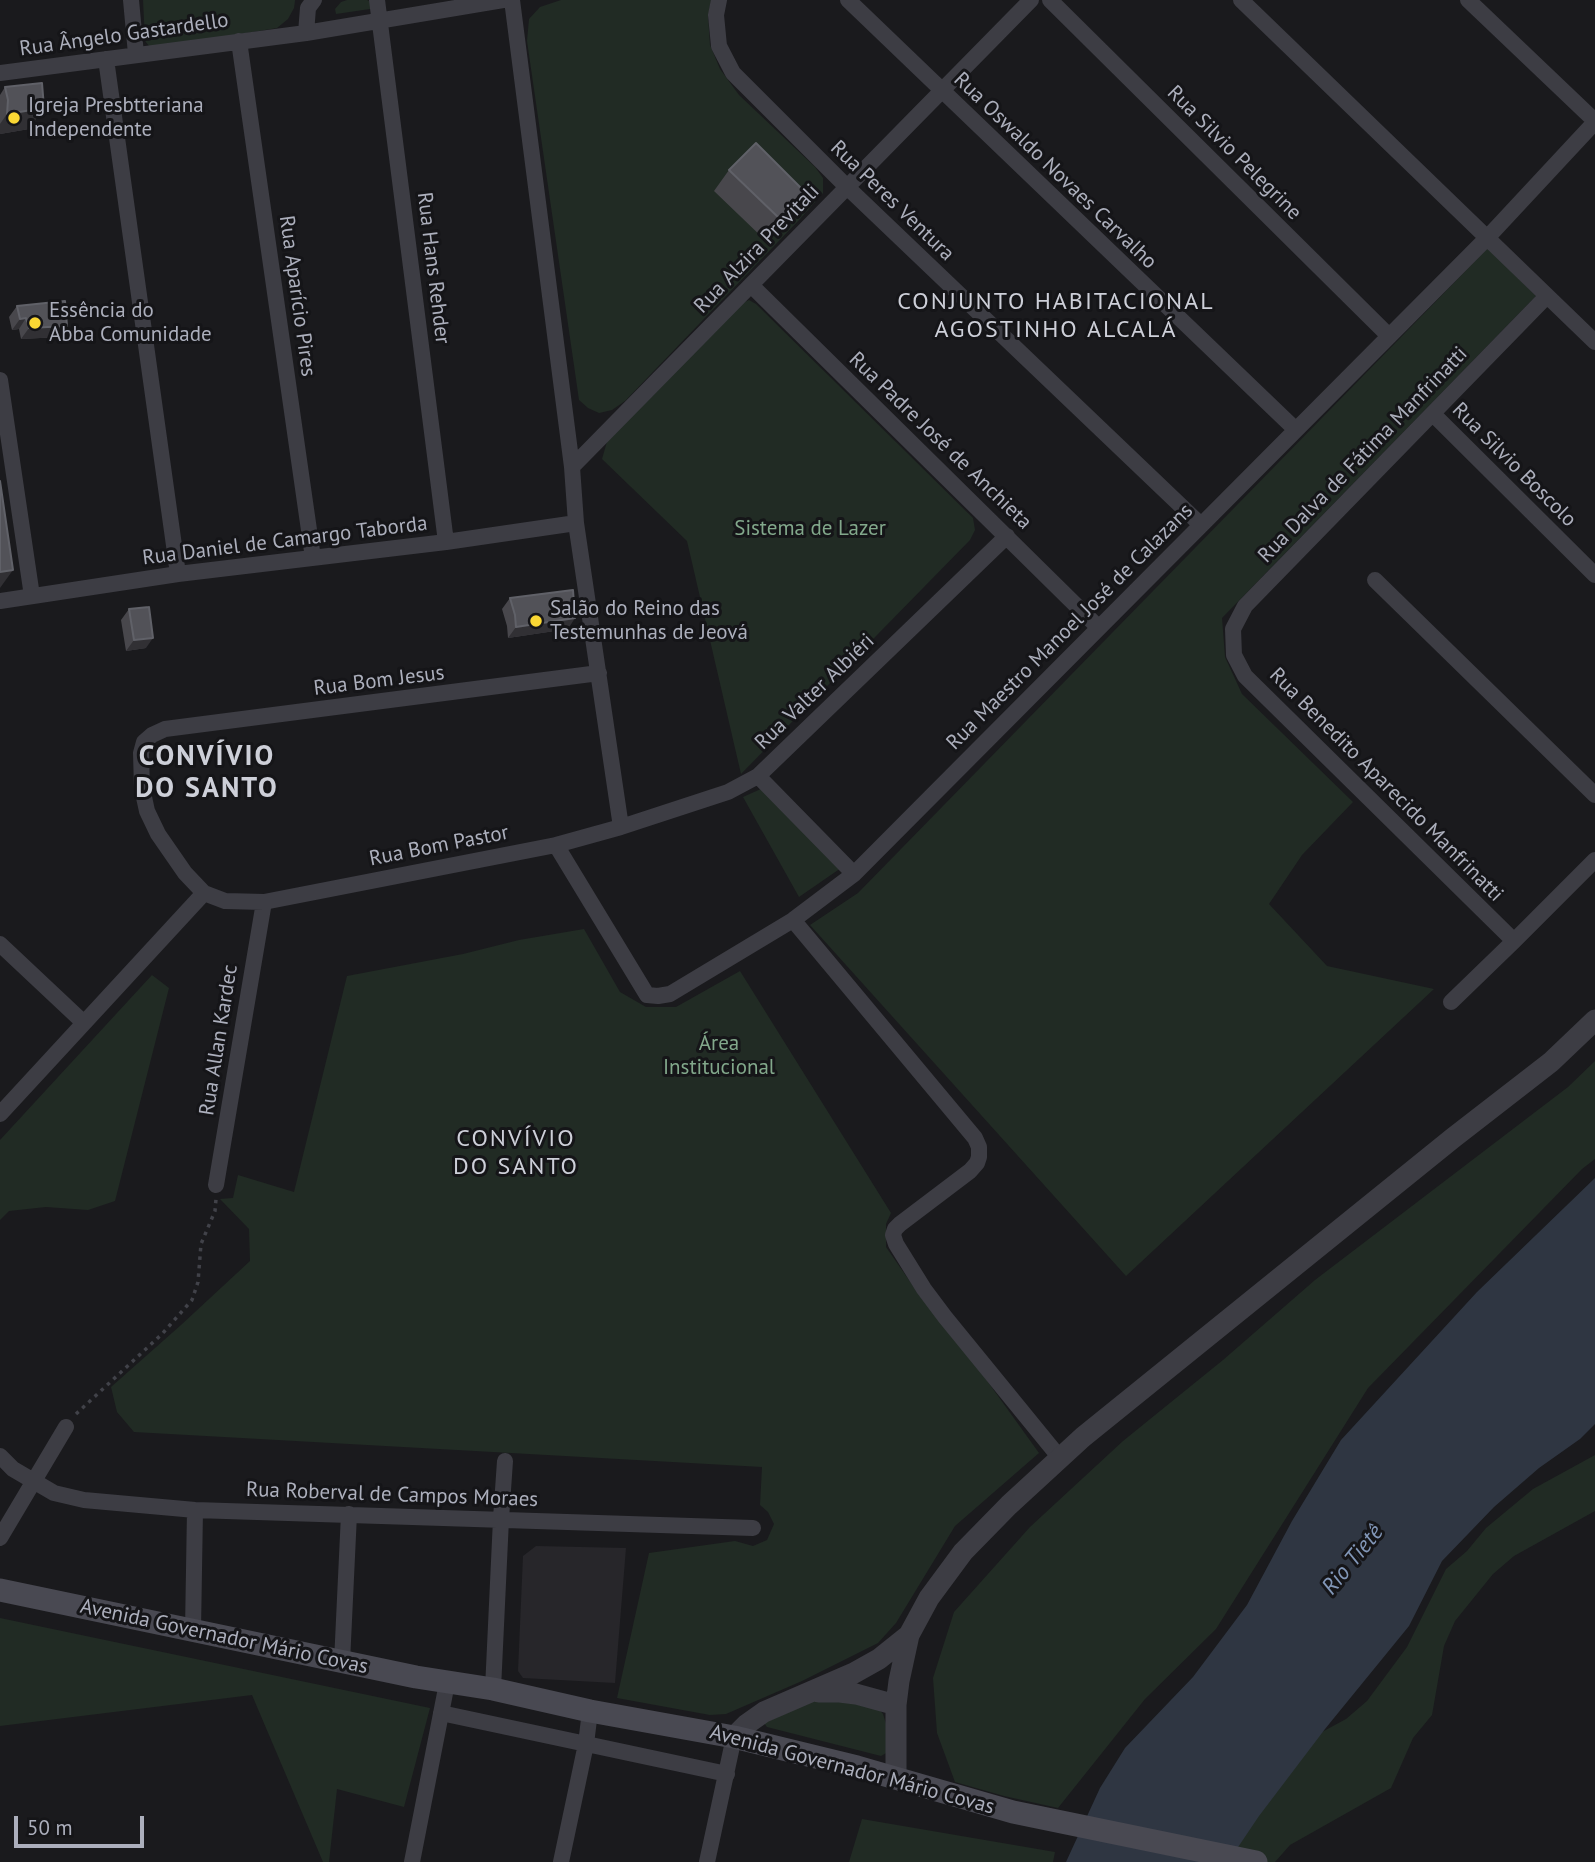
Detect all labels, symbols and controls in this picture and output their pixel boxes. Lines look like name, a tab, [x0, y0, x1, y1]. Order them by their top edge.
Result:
street label: Rua Ângelo Gastardello	[18, 8, 230, 62]
street label: Rua Oswaldo Novaes Carvalho	[948, 67, 1162, 275]
street label: Rua Silvio Pelegrine	[1162, 81, 1306, 225]
place label: Igreja Presbtteriana Independente	[28, 93, 204, 143]
marker: Igreja Presbtteriana Independente	[6, 110, 22, 126]
street label: Rua Peres Ventura	[825, 136, 959, 266]
street label: Rua Alzira Previtali	[689, 179, 825, 319]
street label: Rua Hans Rehder	[411, 191, 455, 345]
street label: Rua Aparício Pires	[273, 214, 321, 378]
district label: CONJUNTO HABITACIONAL AGOSTINHO ALCALÁ	[900, 288, 1212, 344]
place label: Essência do Abba Comunidade	[49, 298, 212, 348]
marker: Essência do Abba Comunidade	[27, 315, 43, 331]
street label: Rua Dalva de Fátima Manfrinatti	[1253, 342, 1473, 568]
street label: Rua Padre José de Anchieta	[843, 347, 1037, 535]
street label: Rua Silvio Boscolo	[1447, 398, 1581, 532]
street label: Rua Maestro Manoel José de Calazans	[942, 499, 1198, 755]
street label: Rua Daniel de Camargo Taborda	[141, 511, 429, 571]
park label: Sistema de Lazer	[734, 516, 886, 542]
place label: Salão do Reino das Testemunhas de Jeová	[550, 596, 748, 646]
marker: Salão do Reino das Testemunhas de Jeová	[528, 613, 544, 629]
street label: Rua Valter Albiéri	[750, 629, 880, 755]
street label: Rua Bom Jesus	[312, 660, 446, 702]
street label: Rua Benedito Aparecido Manfrinatti	[1264, 663, 1508, 907]
district label: CONVÍVIO DO SANTO	[136, 740, 278, 806]
street label: Rua Bom Pastor	[367, 820, 511, 872]
street label: Rua Allan Kardec	[195, 963, 243, 1117]
park label: Área Institucional	[663, 1031, 775, 1081]
district label: CONVÍVIO DO SANTO	[454, 1125, 578, 1181]
street label: Rua Roberval de Campos Moraes	[245, 1477, 539, 1513]
water label: Rio Tietê	[1316, 1519, 1390, 1601]
street label: Avenida Governador Mário Covas	[78, 1594, 370, 1680]
street label: Avenida Governador Mário Covas	[707, 1720, 997, 1820]
scale bar	[18, 1802, 147, 1846]
text: 50 m	[27, 1814, 73, 1841]

